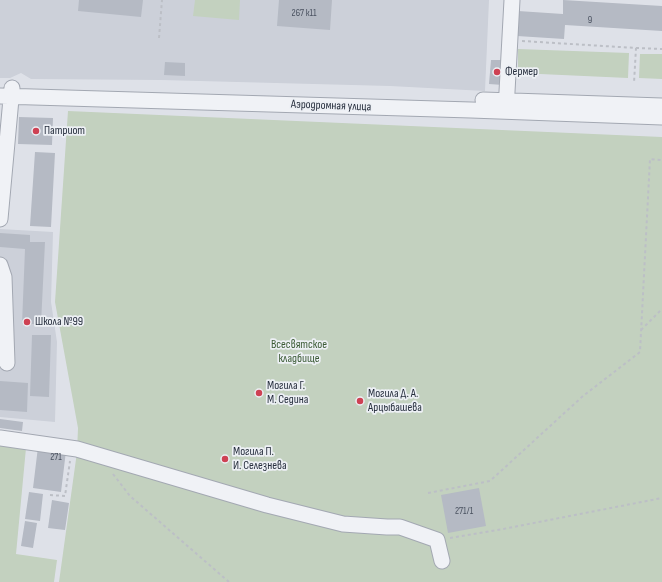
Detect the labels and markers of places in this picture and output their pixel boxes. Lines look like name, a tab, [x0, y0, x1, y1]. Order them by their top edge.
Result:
place label: Фермер	[505, 65, 538, 79]
marker: Фермер	[492, 67, 502, 77]
place label: Патриот	[44, 124, 85, 138]
marker: Патриот	[31, 126, 41, 136]
place label: Школа №99	[35, 315, 83, 329]
marker: Школа №99	[22, 317, 32, 327]
place label: Могила Г. М. Седина	[267, 379, 308, 407]
place label: Могила Д. А. Арцыбашева	[368, 387, 422, 415]
marker: Могила Г. М. Седина	[254, 388, 264, 398]
marker: Могила Д. А. Арцыбашева	[355, 396, 365, 406]
place label: Могила П. И. Селезнева	[233, 445, 287, 473]
marker: Могила П. И. Селезнева	[220, 454, 230, 464]

